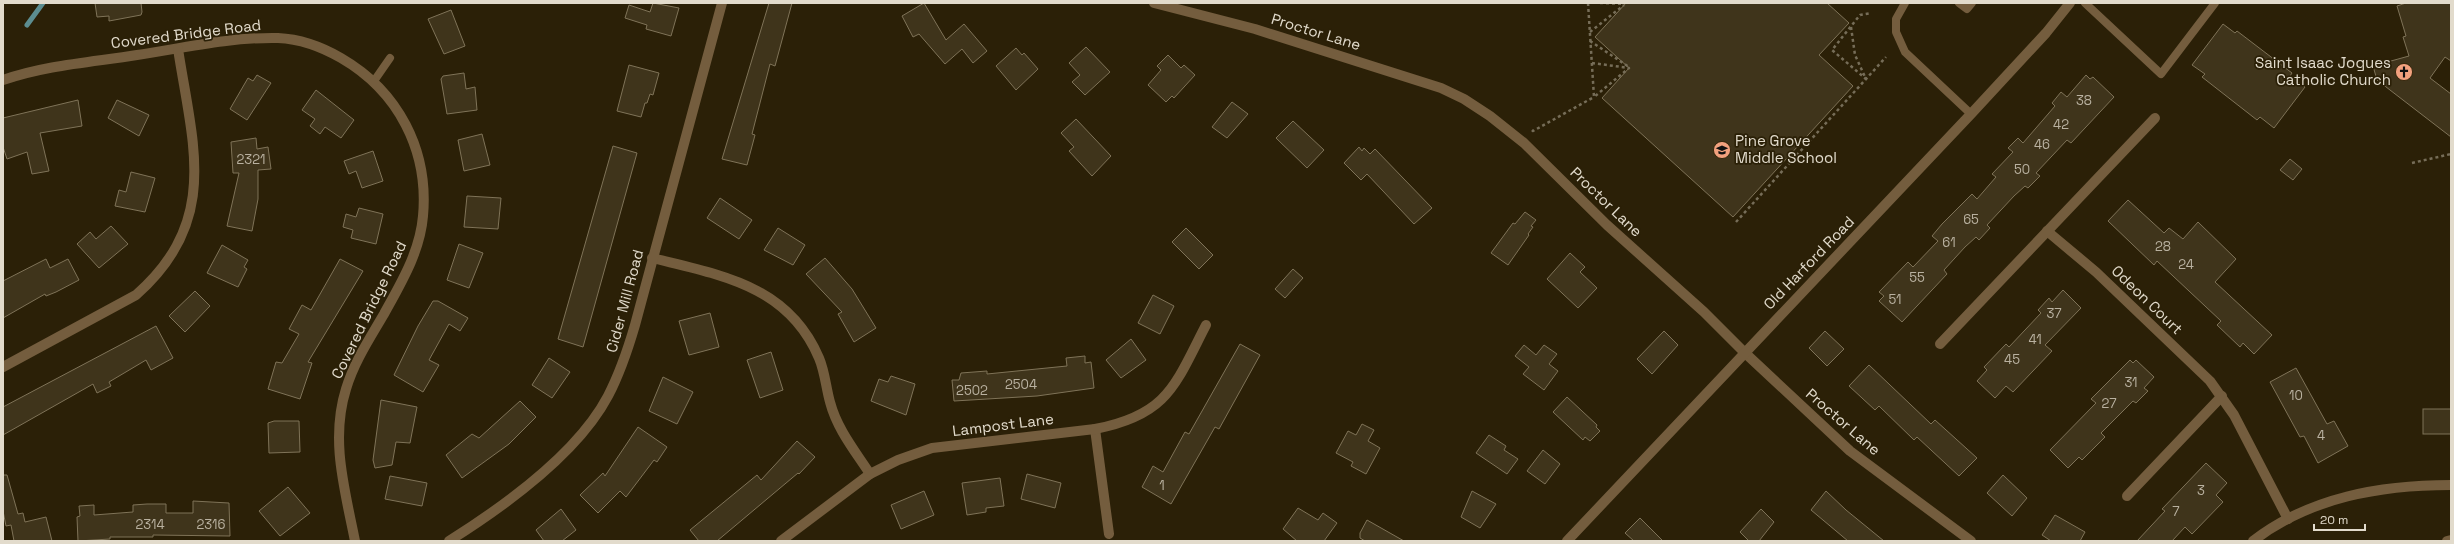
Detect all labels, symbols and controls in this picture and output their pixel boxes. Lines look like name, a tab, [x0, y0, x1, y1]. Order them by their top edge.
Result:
street label: Proctor Lane	[1269, 9, 1363, 54]
street label: Covered Bridge Road	[110, 15, 262, 52]
place label: Saint Isaac Jogues Catholic Church	[2255, 53, 2391, 89]
church icon: Saint Isaac Jogues Catholic Church	[2394, 62, 2414, 82]
house number: 38	[2076, 92, 2092, 109]
house number: 42	[2053, 116, 2069, 133]
place label: Pine Grove Middle School	[1735, 131, 1837, 167]
house number: 46	[2034, 136, 2050, 153]
school or university icon: Pine Grove Middle School	[1712, 140, 1732, 160]
house number: 2321	[237, 151, 265, 168]
house number: 50	[2014, 161, 2030, 178]
street label: Proctor Lane	[1566, 163, 1646, 241]
house number: 65	[1963, 211, 1979, 228]
street label: Old Harford Road	[1759, 212, 1858, 313]
house number: 61	[1942, 234, 1956, 251]
street label: Covered Bridge Road	[327, 238, 410, 382]
house number: 28	[2155, 238, 2171, 255]
street label: Cider Mill Road	[602, 247, 647, 355]
house number: 24	[2178, 256, 2194, 273]
street label: Odeon Court	[2108, 261, 2187, 338]
house number: 55	[1909, 269, 1925, 286]
house number: 51	[1888, 291, 1902, 308]
house number: 37	[2046, 305, 2062, 322]
house number: 41	[2028, 331, 2042, 348]
house number: 45	[2004, 351, 2020, 368]
house number: 31	[2124, 374, 2138, 391]
house number: 2504	[1005, 376, 1037, 393]
house number: 2502	[956, 382, 988, 399]
street label: Proctor Lane	[1802, 384, 1885, 459]
house number: 10	[2289, 387, 2303, 404]
house number: 27	[2101, 395, 2117, 412]
street label: Lampost Lane	[951, 409, 1055, 440]
house number: 4	[2317, 427, 2325, 444]
house number: 1	[1159, 477, 1165, 494]
house number: 3	[2197, 482, 2205, 499]
house number: 7	[2172, 503, 2180, 520]
scale bar	[2314, 506, 2365, 532]
text: 20 m	[2320, 512, 2348, 528]
house number: 2314	[135, 516, 165, 533]
house number: 2316	[197, 516, 225, 533]

